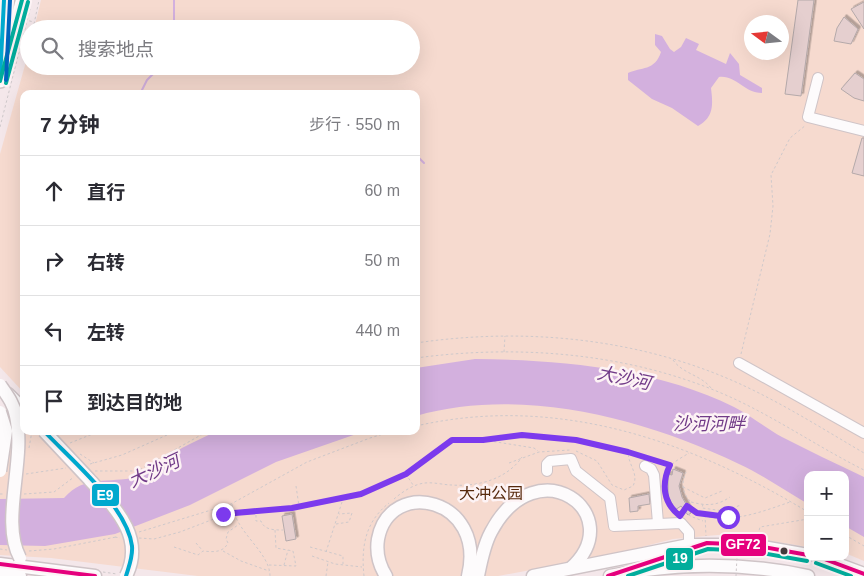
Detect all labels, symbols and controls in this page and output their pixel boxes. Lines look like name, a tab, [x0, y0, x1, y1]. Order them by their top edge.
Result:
north arrow	[744, 15, 789, 60]
search box	[20, 20, 420, 75]
icon: search	[38, 34, 66, 62]
text: 搜索地点	[78, 39, 154, 60]
text: 7 分钟	[40, 113, 100, 136]
text: 步行 · 550 m	[309, 116, 400, 133]
icon: ahead	[40, 177, 68, 205]
text: 直行	[87, 182, 125, 203]
text: 60 m	[364, 182, 400, 199]
icon: right	[40, 247, 68, 275]
text: 右转	[87, 252, 125, 273]
text: 50 m	[364, 252, 400, 269]
icon: left	[40, 317, 68, 345]
text: 左转	[87, 322, 125, 343]
text: 440 m	[356, 322, 400, 339]
water label: 大沙河	[596, 363, 655, 394]
icon: arrive	[40, 387, 68, 415]
text: 到达目的地	[87, 392, 182, 413]
water label: 沙河河畔	[673, 414, 748, 434]
water label: 大沙河	[125, 449, 185, 491]
map controls	[804, 471, 849, 561]
button: +	[804, 471, 849, 516]
line badge: E9	[91, 483, 120, 507]
park label: 大冲公园	[459, 485, 523, 502]
text: E9	[96, 487, 114, 503]
route end	[212, 503, 235, 526]
route start	[717, 506, 740, 529]
button: −	[804, 516, 849, 561]
line badge: GF72	[720, 533, 767, 557]
text: GF72	[725, 536, 761, 552]
unlabelled marker	[779, 546, 789, 556]
line badge: 19	[665, 547, 694, 571]
text: 19	[672, 550, 688, 566]

